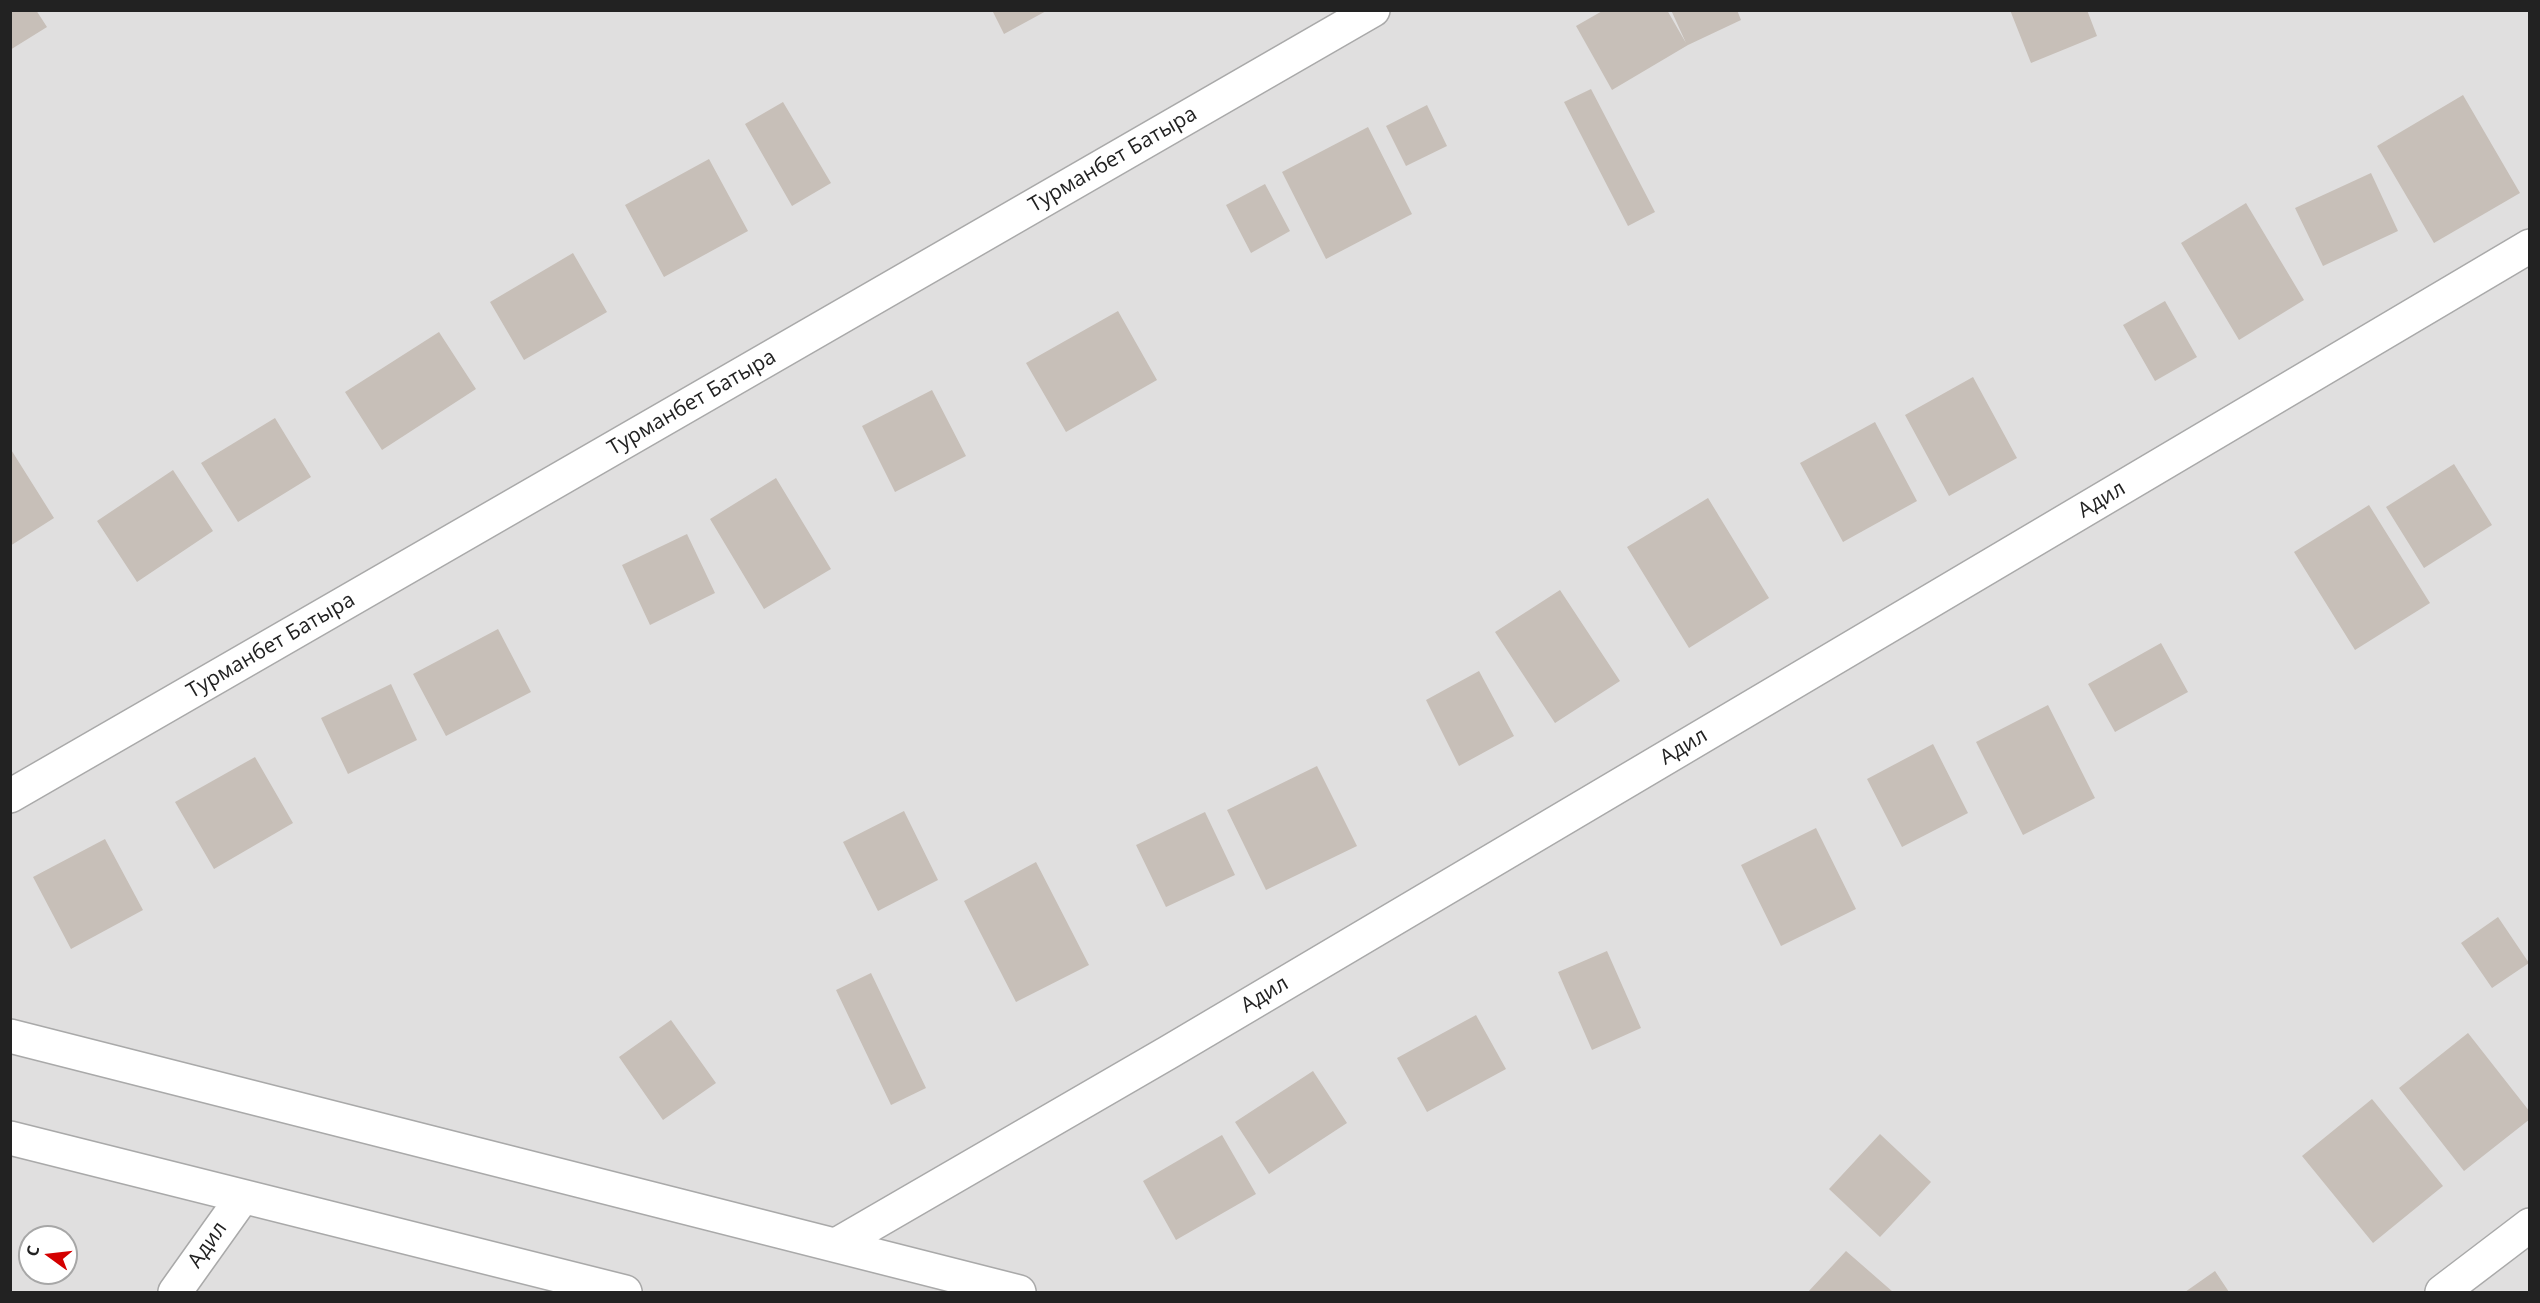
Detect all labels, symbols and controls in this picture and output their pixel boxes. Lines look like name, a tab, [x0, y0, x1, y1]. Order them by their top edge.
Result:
street label: Турманбет Батыра	[1024, 102, 1202, 218]
street label: Турманбет Батыра	[603, 345, 781, 461]
street label: Адил	[2074, 476, 2130, 524]
street label: Турманбет Батыра	[182, 588, 360, 704]
street label: Адил	[1656, 723, 1712, 771]
street label: Адил	[1237, 971, 1293, 1019]
street label: Адил	[183, 1217, 233, 1273]
north arrow	[18, 1225, 78, 1285]
text: С	[21, 1243, 44, 1259]

